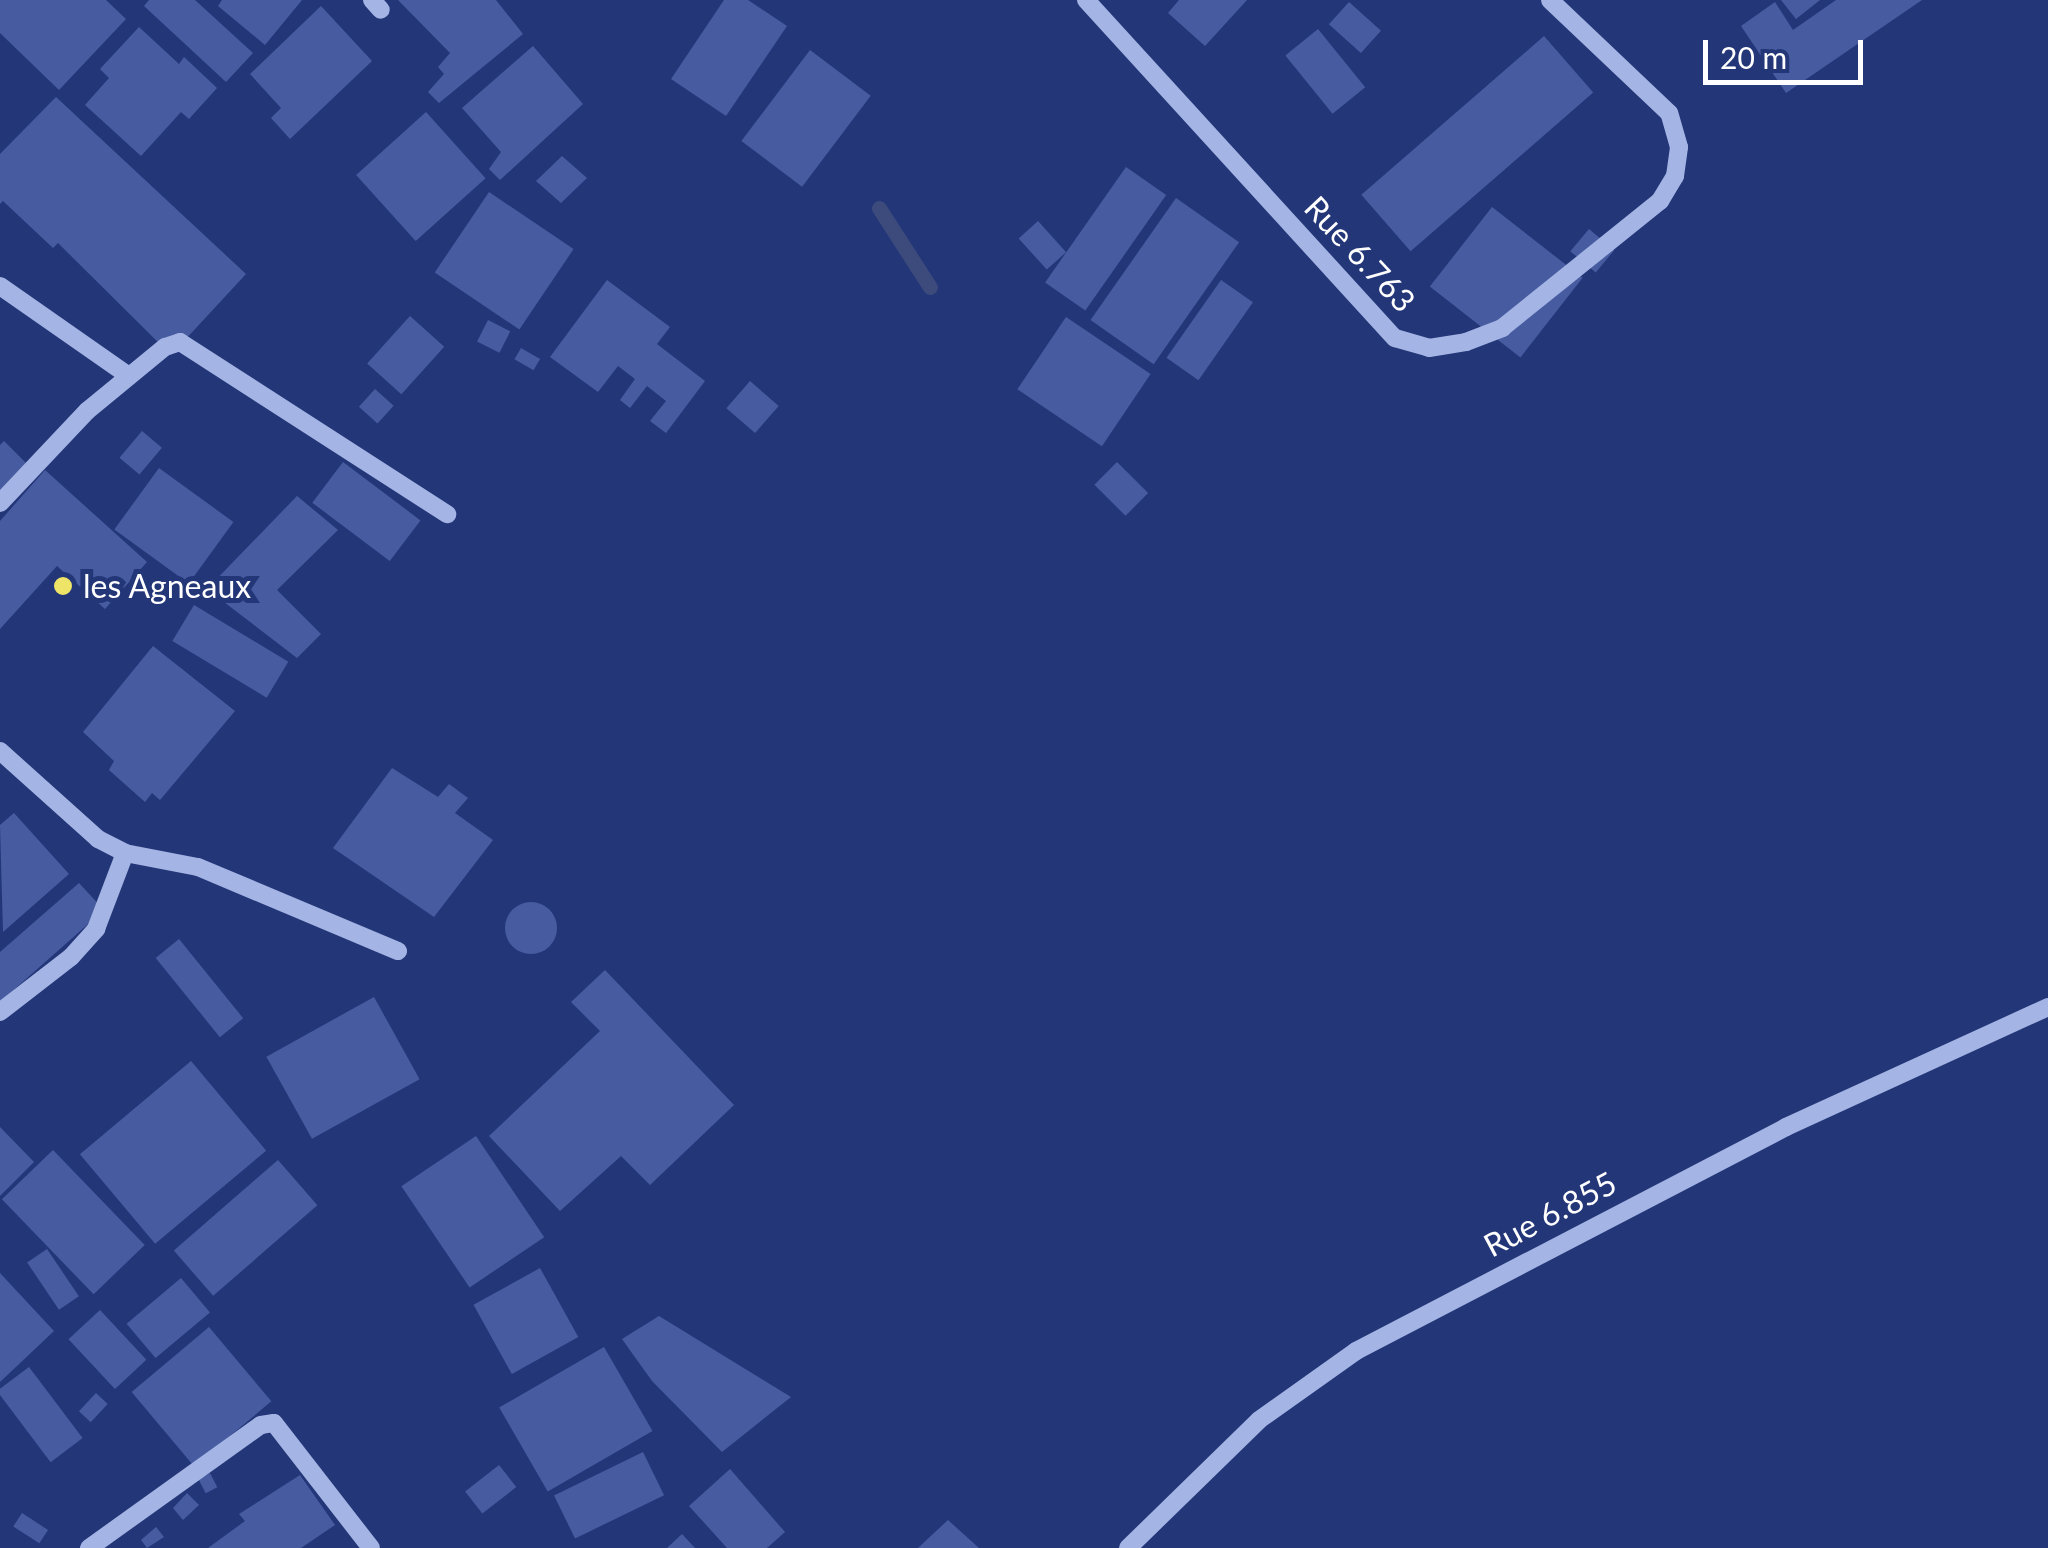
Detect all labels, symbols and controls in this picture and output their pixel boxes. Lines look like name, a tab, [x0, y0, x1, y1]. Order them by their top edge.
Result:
scale bar	[1708, 20, 1868, 82]
text: 20 m	[1720, 39, 1787, 75]
street label: Rue 6.763	[1297, 188, 1423, 320]
place label: les Agneaux	[83, 567, 252, 605]
marker: les Agneaux	[52, 575, 74, 597]
street label: Rue 6.855	[1477, 1163, 1623, 1265]

